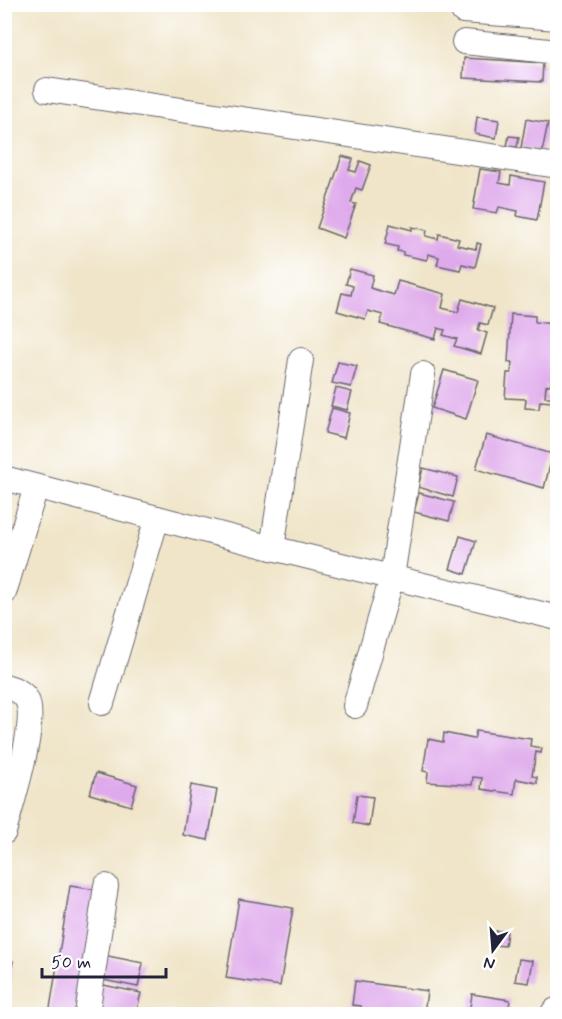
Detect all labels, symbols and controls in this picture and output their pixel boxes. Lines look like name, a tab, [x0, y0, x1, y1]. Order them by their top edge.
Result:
north arrow	[463, 920, 523, 980]
scale bar	[42, 941, 166, 979]
text: 50 m	[51, 951, 91, 975]
text: N	[481, 951, 497, 975]

